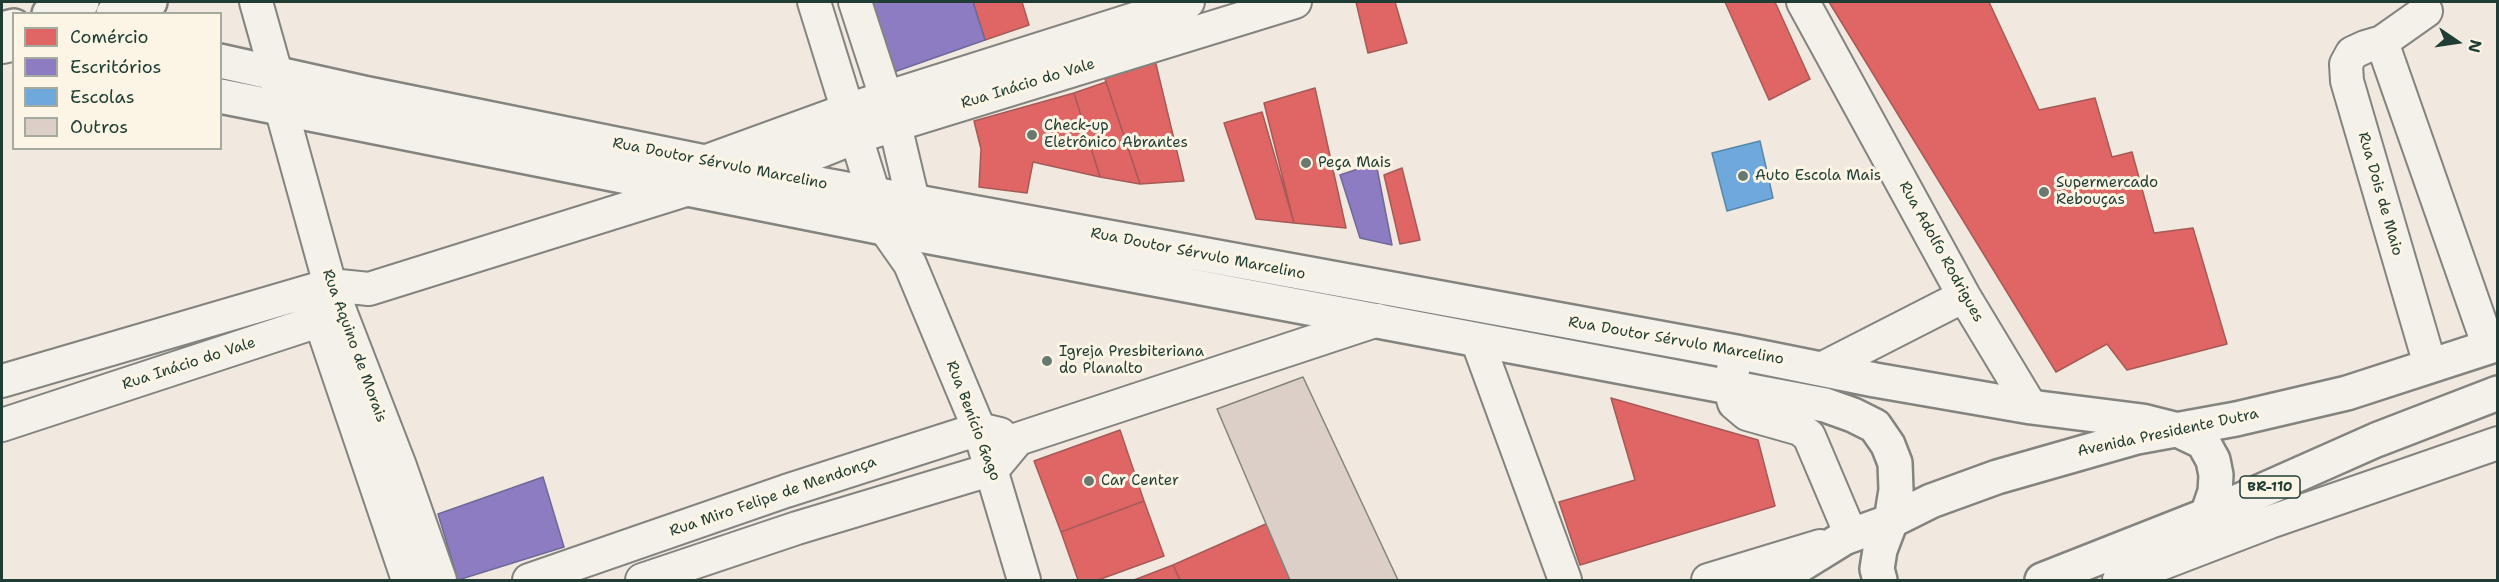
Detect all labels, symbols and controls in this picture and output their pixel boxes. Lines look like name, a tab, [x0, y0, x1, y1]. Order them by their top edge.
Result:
legend	[12, 12, 222, 150]
north arrow	[2427, 12, 2487, 72]
text: Comércio	[70, 25, 149, 49]
text: N	[2463, 38, 2487, 55]
text: Escritórios	[70, 55, 161, 79]
street label: Rua Inácio do Vale	[959, 55, 1097, 113]
text: Escolas	[70, 85, 135, 109]
text: Outros	[70, 115, 128, 139]
place label: Check-up Eletrônico Abrantes	[1044, 117, 1188, 152]
marker: Check-up Eletrônico Abrantes	[1025, 128, 1039, 142]
street label: Rua Dois de Maio	[2354, 130, 2406, 258]
street label: Rua Doutor Sérvulo Marcelino	[611, 134, 829, 194]
place label: Peça Mais	[1318, 154, 1391, 172]
marker: Peça Mais	[1299, 156, 1313, 170]
place label: Auto Escola Mais	[1755, 167, 1881, 185]
marker: Auto Escola Mais	[1736, 169, 1750, 183]
place label: Supermercado Rebouças	[2056, 174, 2158, 209]
street label: Rua Adolfo Rodrigues	[1895, 178, 1987, 326]
marker: Supermercado Rebouças	[2037, 185, 2051, 199]
street label: Rua Doutor Sérvulo Marcelino	[1089, 224, 1307, 284]
street label: Rua Aquino de Morais	[318, 267, 390, 425]
street label: Rua Doutor Sérvulo Marcelino	[1567, 313, 1785, 369]
street label: Rua Inácio do Vale	[120, 334, 258, 394]
place label: Igreja Presbiteriana do Planalto	[1059, 343, 1204, 378]
marker: Igreja Presbiteriana do Planalto	[1040, 354, 1054, 368]
street label: Rua Benício Gago	[942, 358, 1004, 484]
street label: Avenida Presidente Dutra	[2076, 405, 2260, 461]
street label: Rua Miro Felipe de Mendonça	[667, 453, 879, 541]
place label: Car Center	[1101, 472, 1179, 490]
marker: Car Center	[1082, 474, 1096, 488]
road number: BR-110	[2240, 476, 2300, 498]

